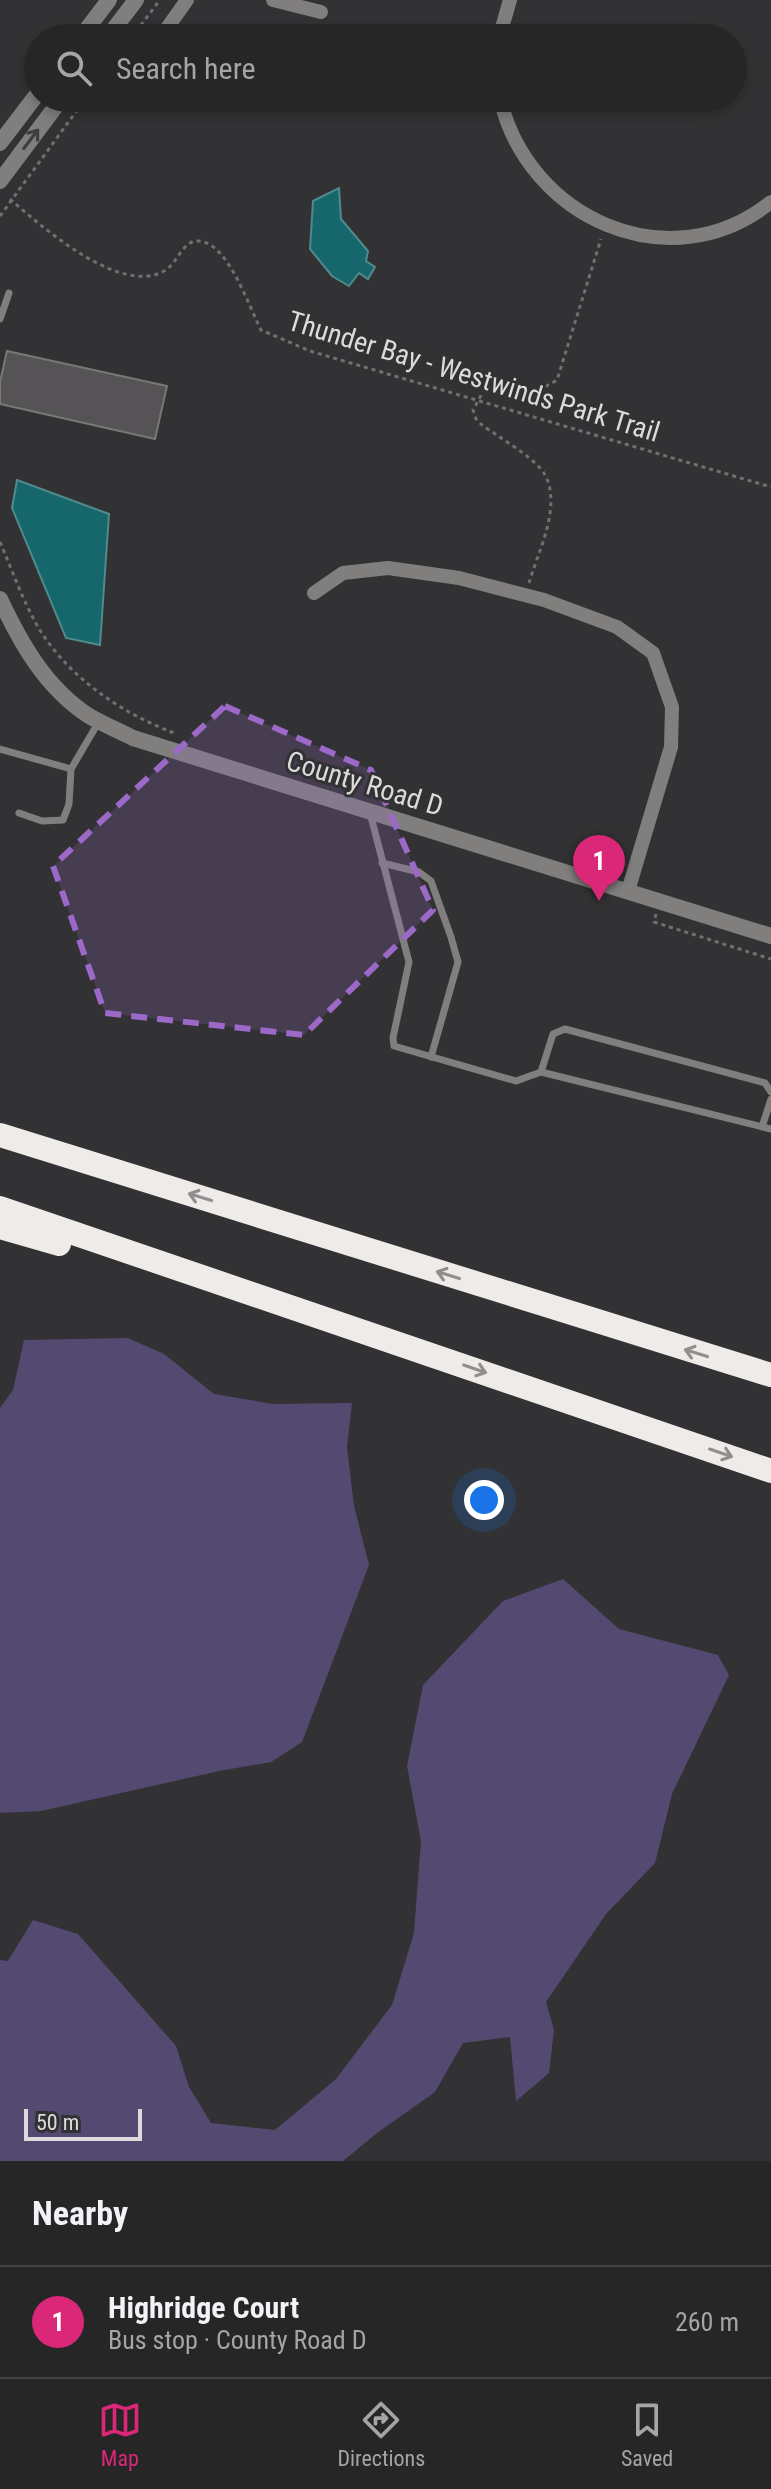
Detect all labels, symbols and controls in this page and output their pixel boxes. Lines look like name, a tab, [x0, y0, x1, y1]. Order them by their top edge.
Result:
search box	[24, 24, 747, 112]
icon: search	[52, 46, 96, 90]
text: Search here	[116, 51, 256, 86]
one-way arrow	[23, 129, 40, 151]
street label: Thunder Bay - Westwinds Park Trail	[284, 304, 664, 449]
street label: County Road D	[283, 744, 447, 823]
pin: 1	[573, 835, 625, 901]
one-way arrow	[188, 1189, 214, 1204]
one-way arrow	[436, 1267, 462, 1282]
one-way arrow	[684, 1344, 709, 1359]
one-way arrow	[462, 1362, 487, 1377]
one-way arrow	[708, 1447, 733, 1462]
your location	[464, 1480, 504, 1520]
scale bar	[24, 2105, 142, 2141]
text: 50 m	[36, 2110, 79, 2135]
text: Nearby	[32, 2193, 128, 2233]
text: Highridge Court	[108, 2290, 299, 2325]
text: 1	[51, 2307, 65, 2337]
text: 260 m	[675, 2307, 739, 2337]
text: Bus stop · County Road D	[108, 2325, 366, 2355]
tab: Map	[98, 2398, 142, 2471]
tab: Directions	[337, 2398, 425, 2471]
tab: Saved	[621, 2398, 673, 2471]

